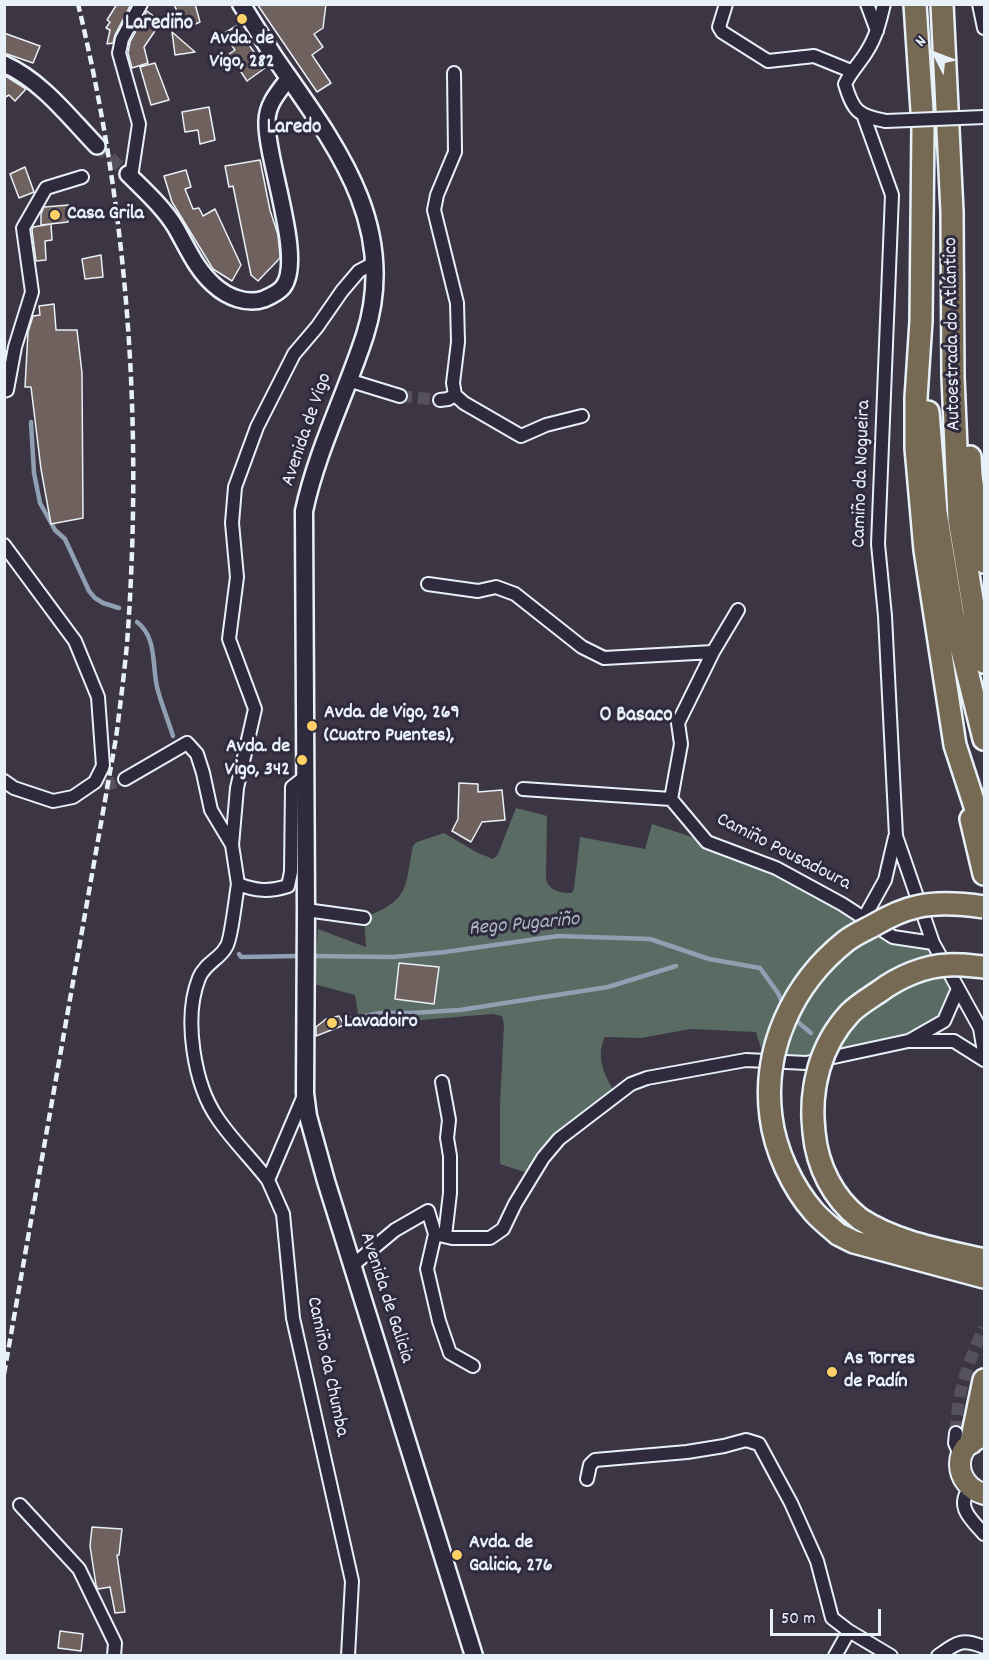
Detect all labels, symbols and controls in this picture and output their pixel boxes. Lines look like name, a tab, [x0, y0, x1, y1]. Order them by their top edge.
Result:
district label: Larediño	[125, 12, 193, 38]
marker: Avda. de Vigo, 282	[235, 12, 249, 26]
north arrow	[905, 24, 965, 84]
place label: Avda. de Vigo, 282	[210, 28, 274, 75]
text: N	[910, 31, 932, 52]
district label: Laredo	[267, 116, 321, 142]
place label: Casa Grila	[67, 203, 144, 227]
marker: Casa Grila	[48, 208, 62, 222]
street label: Autoestrada do Atlántico	[940, 237, 968, 431]
street label: Avenida de Vigo	[277, 370, 339, 490]
street label: Camiño da Nogueira	[848, 400, 878, 548]
place label: Avda. de Vigo, 269 (Cuatro Puentes),	[324, 702, 460, 749]
district label: O Basaco	[599, 704, 673, 730]
marker: Avda. de Vigo, 269 (Cuatro Puentes),	[305, 719, 319, 733]
place label: Avda. de Vigo, 342	[225, 736, 290, 783]
marker: Avda. de Vigo, 342	[295, 753, 309, 767]
street label: Camiño Pousadoura	[712, 809, 854, 897]
water label: Rego Pugariño	[468, 909, 580, 943]
place label: Lavadoiro	[344, 1011, 418, 1035]
marker: Lavadoiro	[325, 1016, 339, 1030]
street label: Avenida de Galicia	[353, 1230, 417, 1366]
street label: Camiño da Chumba	[299, 1295, 353, 1439]
place label: As Torres de Padín	[844, 1348, 915, 1395]
marker: As Torres de Padín	[825, 1365, 839, 1379]
place label: Avda. de Galicia, 276	[469, 1532, 553, 1579]
marker: Avda. de Galicia, 276	[450, 1548, 464, 1562]
scale bar	[773, 1597, 884, 1635]
text: 50 m	[781, 1607, 816, 1632]

